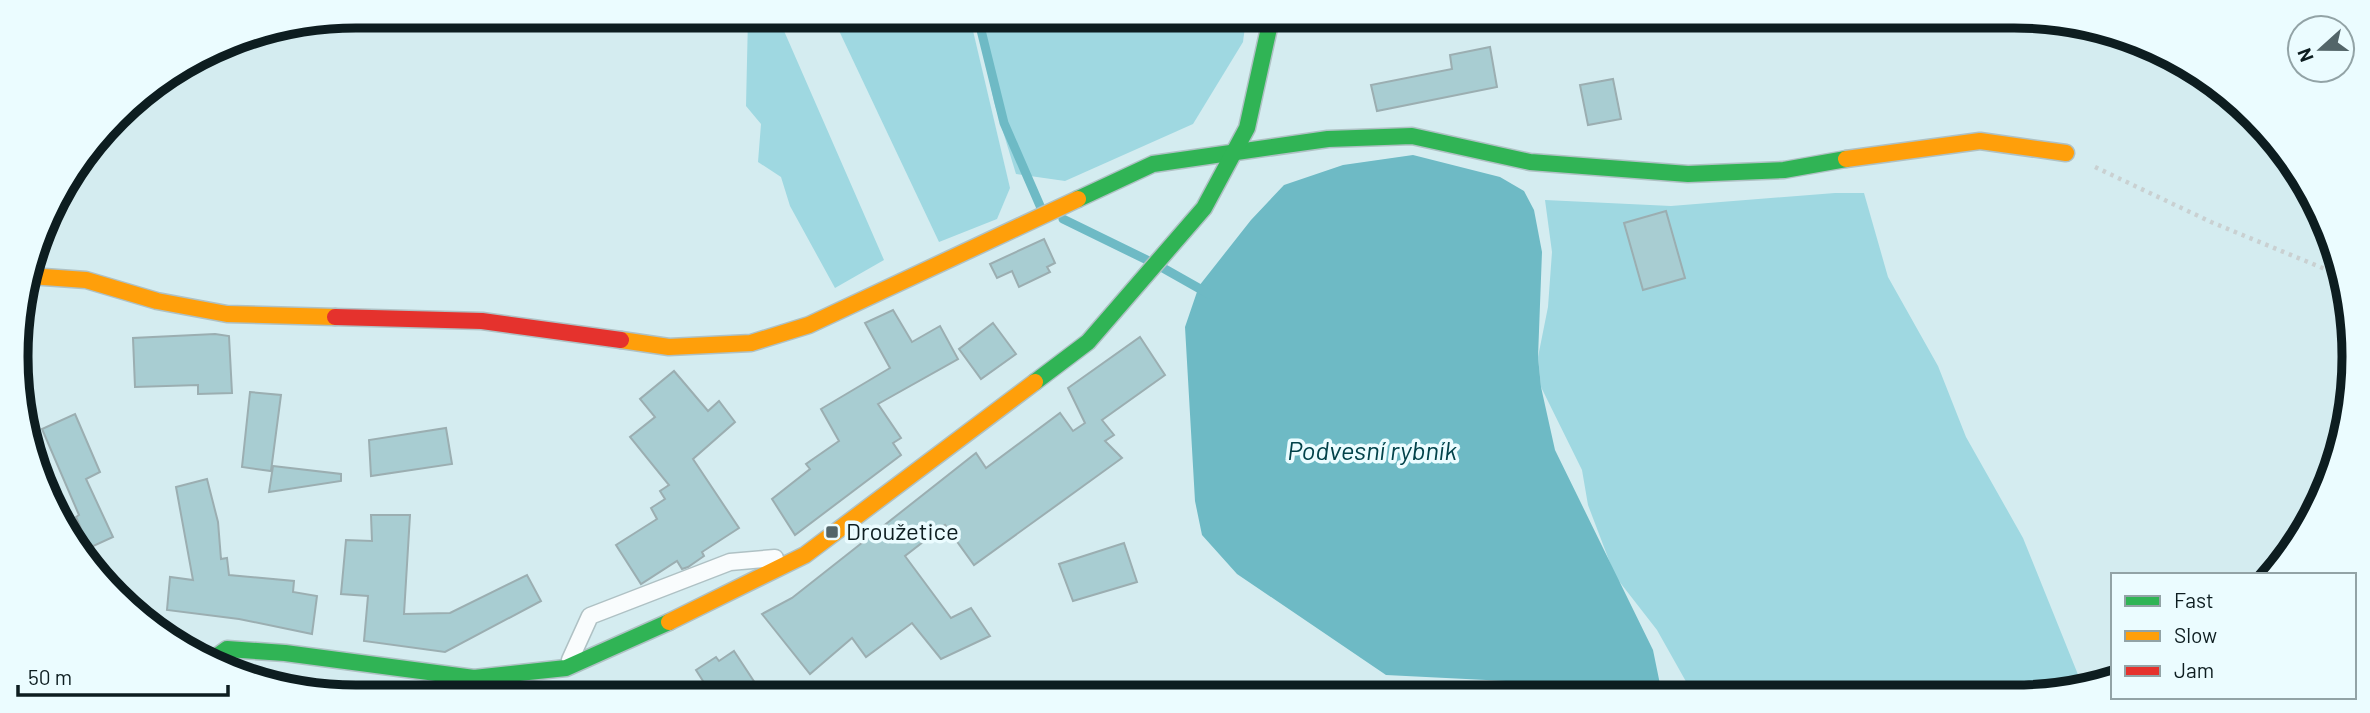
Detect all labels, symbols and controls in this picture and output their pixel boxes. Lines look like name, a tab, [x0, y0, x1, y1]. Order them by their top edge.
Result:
north arrow	[2286, 14, 2356, 84]
text: N	[2292, 45, 2318, 65]
water label: Podvesní rybník	[1287, 434, 1457, 465]
place label: Droužetice	[846, 516, 959, 545]
marker: Droužetice	[824, 524, 840, 540]
legend	[2111, 573, 2356, 699]
text: Fast	[2174, 587, 2214, 612]
text: Slow	[2174, 622, 2217, 647]
scale bar	[18, 654, 228, 698]
text: Jam	[2174, 657, 2214, 682]
text: 50 m	[28, 664, 72, 689]

